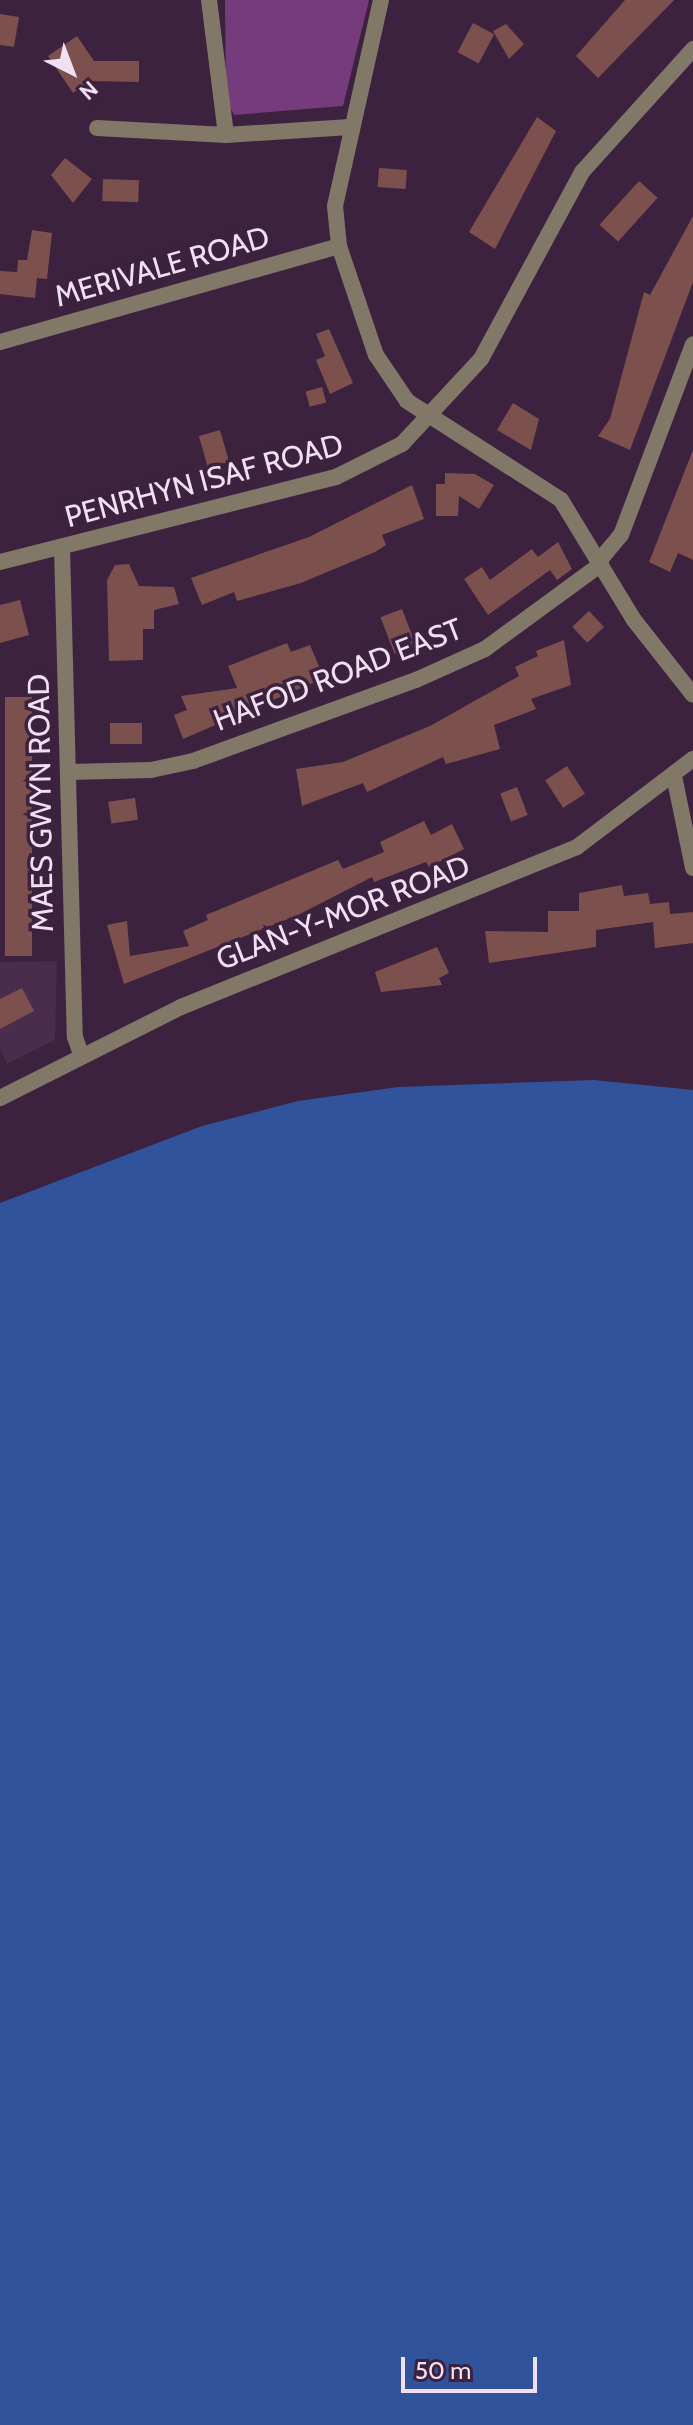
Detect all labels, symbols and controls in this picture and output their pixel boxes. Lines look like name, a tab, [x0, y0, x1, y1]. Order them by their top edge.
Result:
north arrow	[32, 32, 112, 112]
text: N	[74, 75, 103, 105]
street label: MERIVALE ROAD	[51, 219, 273, 315]
street label: PENRHYN ISAF ROAD	[61, 427, 347, 535]
street label: HAFOD ROAD EAST	[209, 611, 467, 739]
street label: MAES GWYN ROAD	[21, 674, 61, 932]
street label: GLAN-Y-MOR ROAD	[211, 848, 475, 978]
scale bar	[405, 2341, 541, 2391]
text: 50 m	[415, 2356, 471, 2385]

